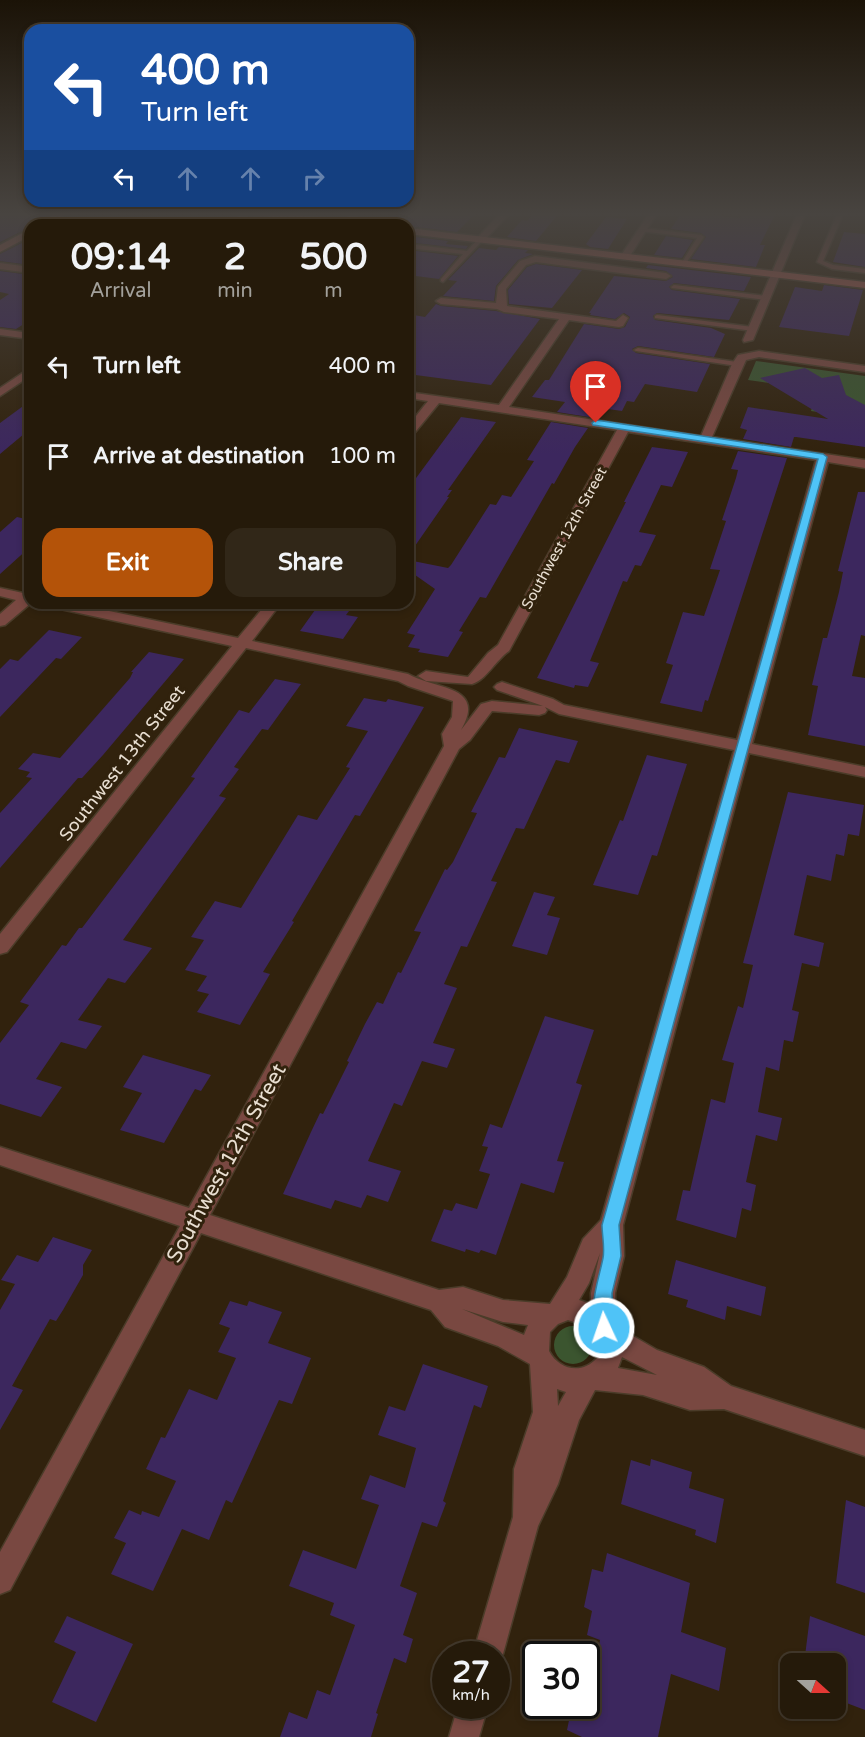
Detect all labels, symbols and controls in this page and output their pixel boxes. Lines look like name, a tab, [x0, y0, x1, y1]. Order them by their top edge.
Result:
text: 400 m	[141, 45, 270, 96]
icon: left	[42, 48, 120, 126]
text: Turn left	[141, 96, 248, 129]
icon: left	[108, 162, 141, 195]
icon: ahead	[171, 162, 204, 195]
icon: ahead	[234, 162, 267, 195]
icon: right	[297, 162, 330, 195]
text: 09:14	[71, 236, 171, 279]
text: 2	[224, 236, 246, 279]
text: 500	[299, 236, 367, 279]
text: Arrival	[90, 279, 152, 303]
text: min	[217, 279, 253, 303]
text: m	[324, 279, 343, 303]
icon: left	[42, 350, 75, 383]
text: Turn left	[93, 353, 181, 379]
text: 400 m	[329, 353, 396, 379]
pin	[570, 361, 621, 423]
icon: arrive	[579, 370, 612, 403]
icon: arrive	[42, 440, 75, 473]
text: Arrive at destination	[93, 443, 304, 469]
text: 100 m	[329, 443, 396, 469]
street label: Southwest 12th Street	[517, 464, 611, 612]
button: Exit	[42, 528, 213, 597]
button: Share	[225, 528, 396, 597]
street label: Southwest 13th Street	[54, 681, 190, 845]
street label: Southwest 12th Street	[161, 1059, 292, 1267]
position arrow	[572, 1296, 636, 1360]
speed limit sign: 30	[522, 1641, 600, 1719]
north arrow	[780, 1653, 846, 1719]
map controls	[780, 1653, 846, 1719]
text: 27	[452, 1654, 490, 1691]
text: km/h	[452, 1686, 490, 1704]

